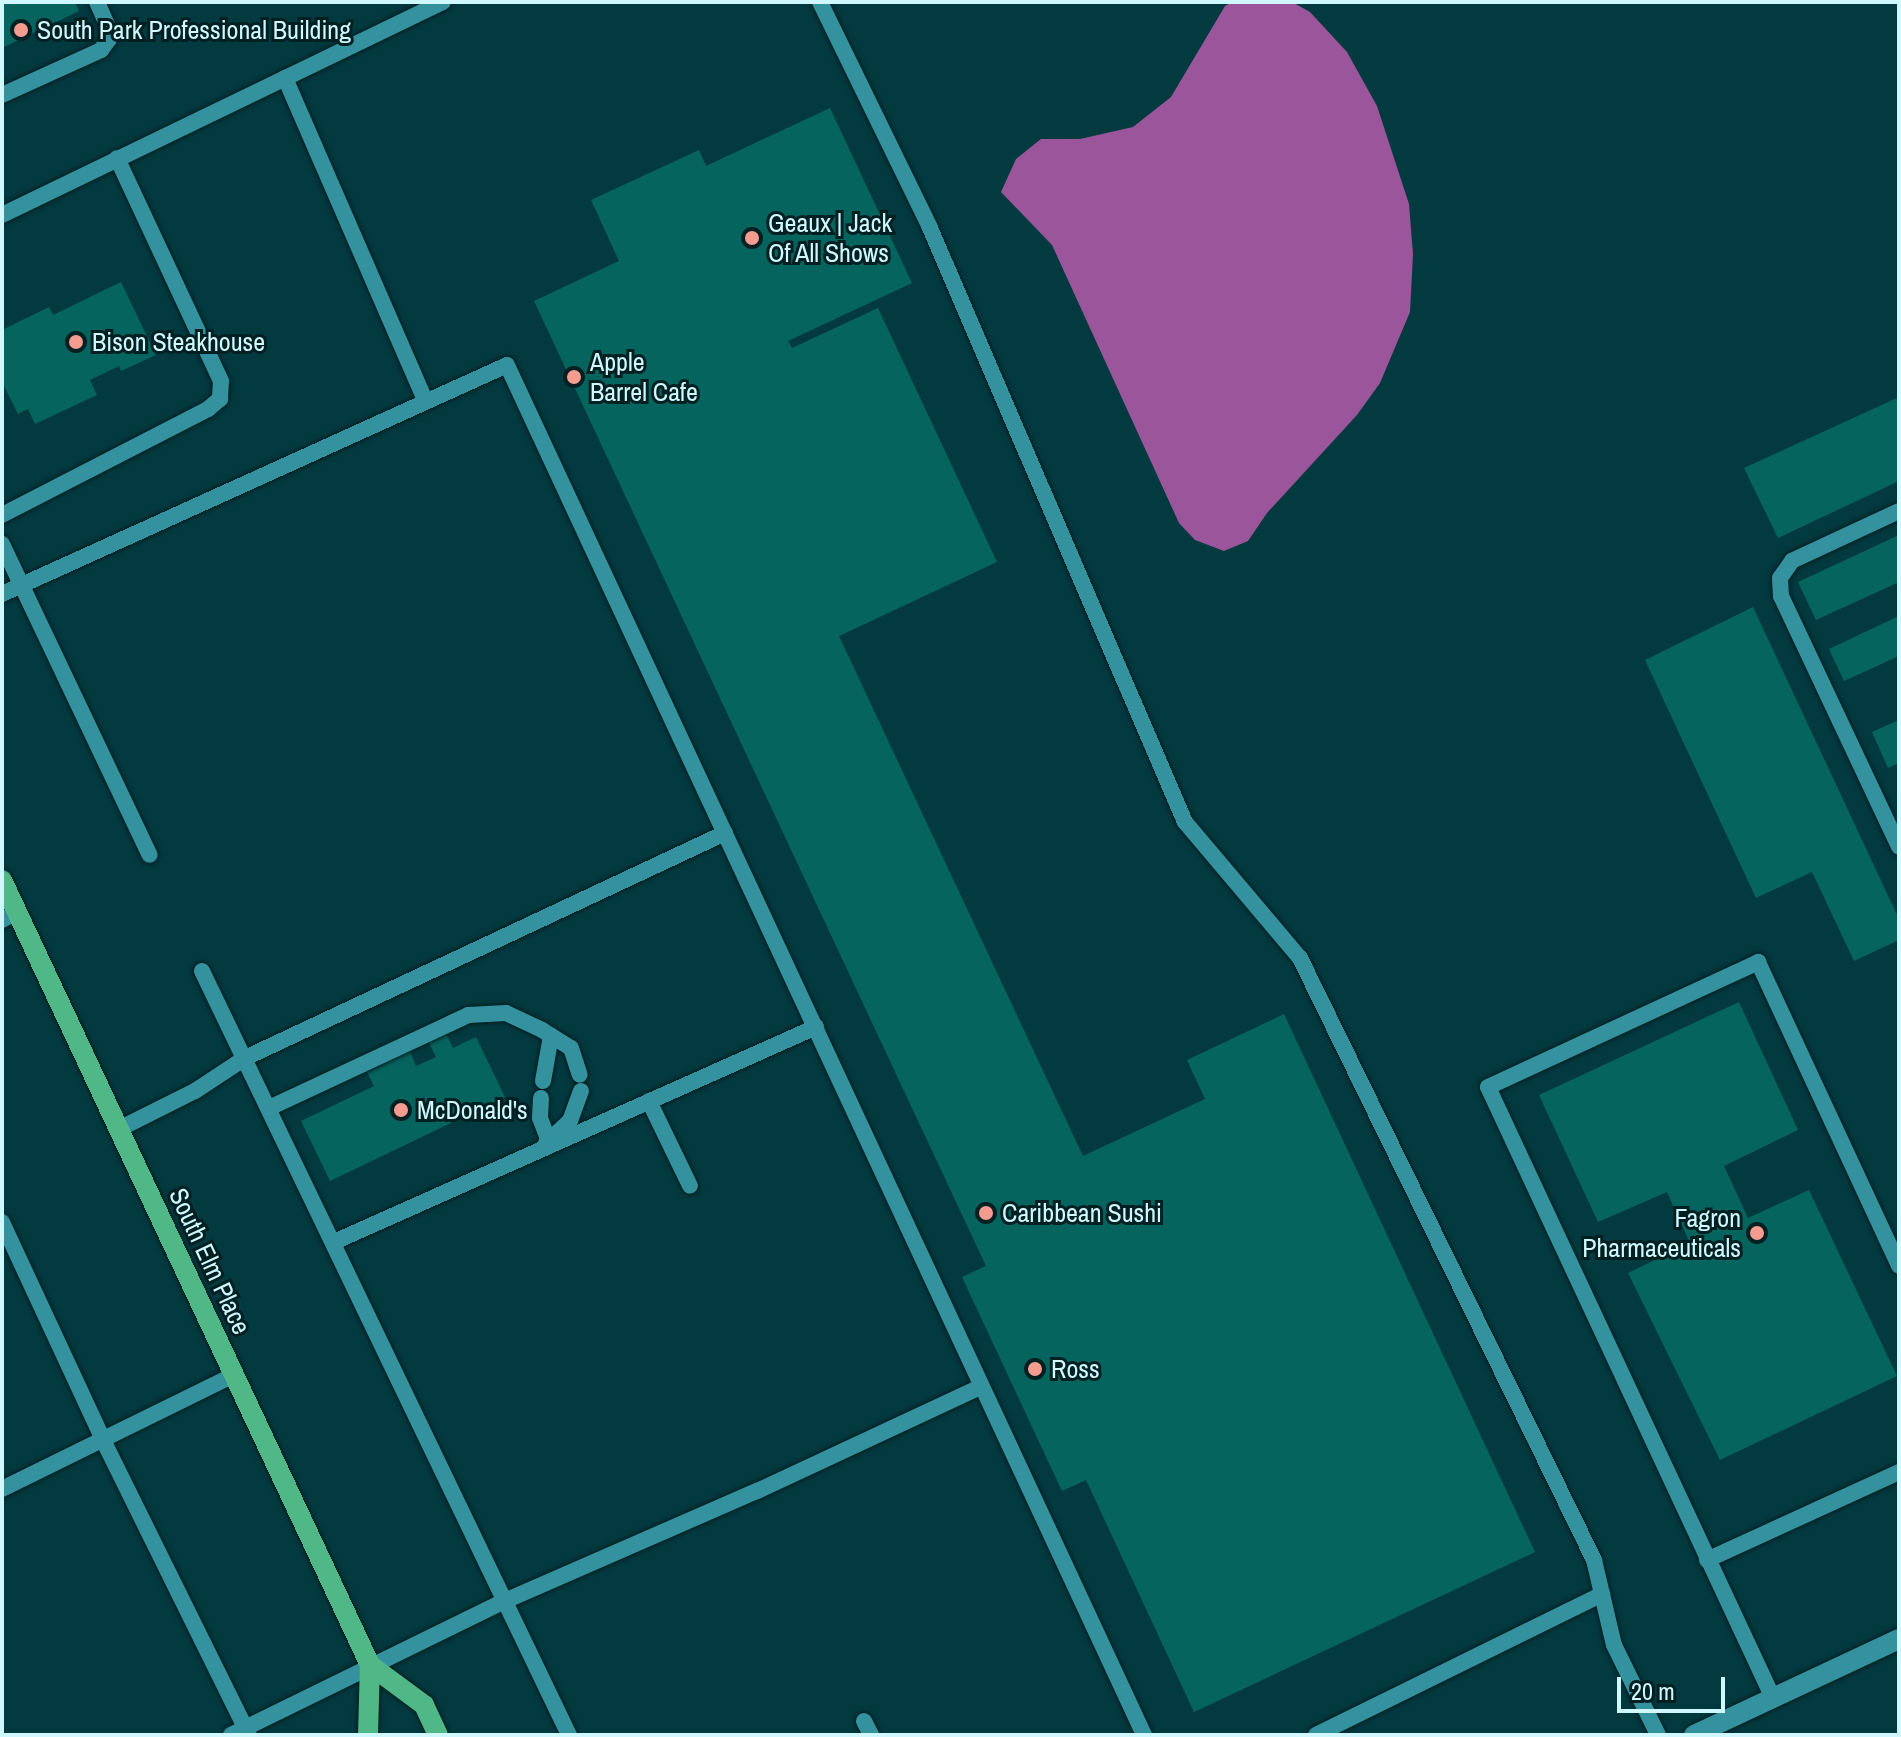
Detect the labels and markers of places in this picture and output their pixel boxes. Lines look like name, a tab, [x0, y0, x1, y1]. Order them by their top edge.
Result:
place label: South Park Professional Building	[37, 14, 351, 46]
marker: South Park Professional Building	[12, 21, 30, 39]
place label: Geaux | Jack Of All Shows	[768, 207, 892, 268]
marker: Geaux | Jack Of All Shows	[743, 229, 761, 247]
place label: Bison Steakhouse	[92, 326, 265, 358]
marker: Bison Steakhouse	[67, 333, 85, 351]
place label: Apple Barrel Cafe	[590, 346, 698, 408]
marker: Apple Barrel Cafe	[565, 368, 583, 386]
place label: McDonald's	[417, 1094, 528, 1126]
marker: McDonald's	[392, 1101, 410, 1119]
place label: Caribbean Sushi	[1002, 1197, 1162, 1229]
place label: Fagron Pharmaceuticals	[1582, 1202, 1741, 1264]
marker: Caribbean Sushi	[977, 1204, 995, 1222]
marker: Fagron Pharmaceuticals	[1748, 1224, 1766, 1242]
place label: Ross	[1051, 1353, 1100, 1385]
marker: Ross	[1026, 1360, 1044, 1378]

